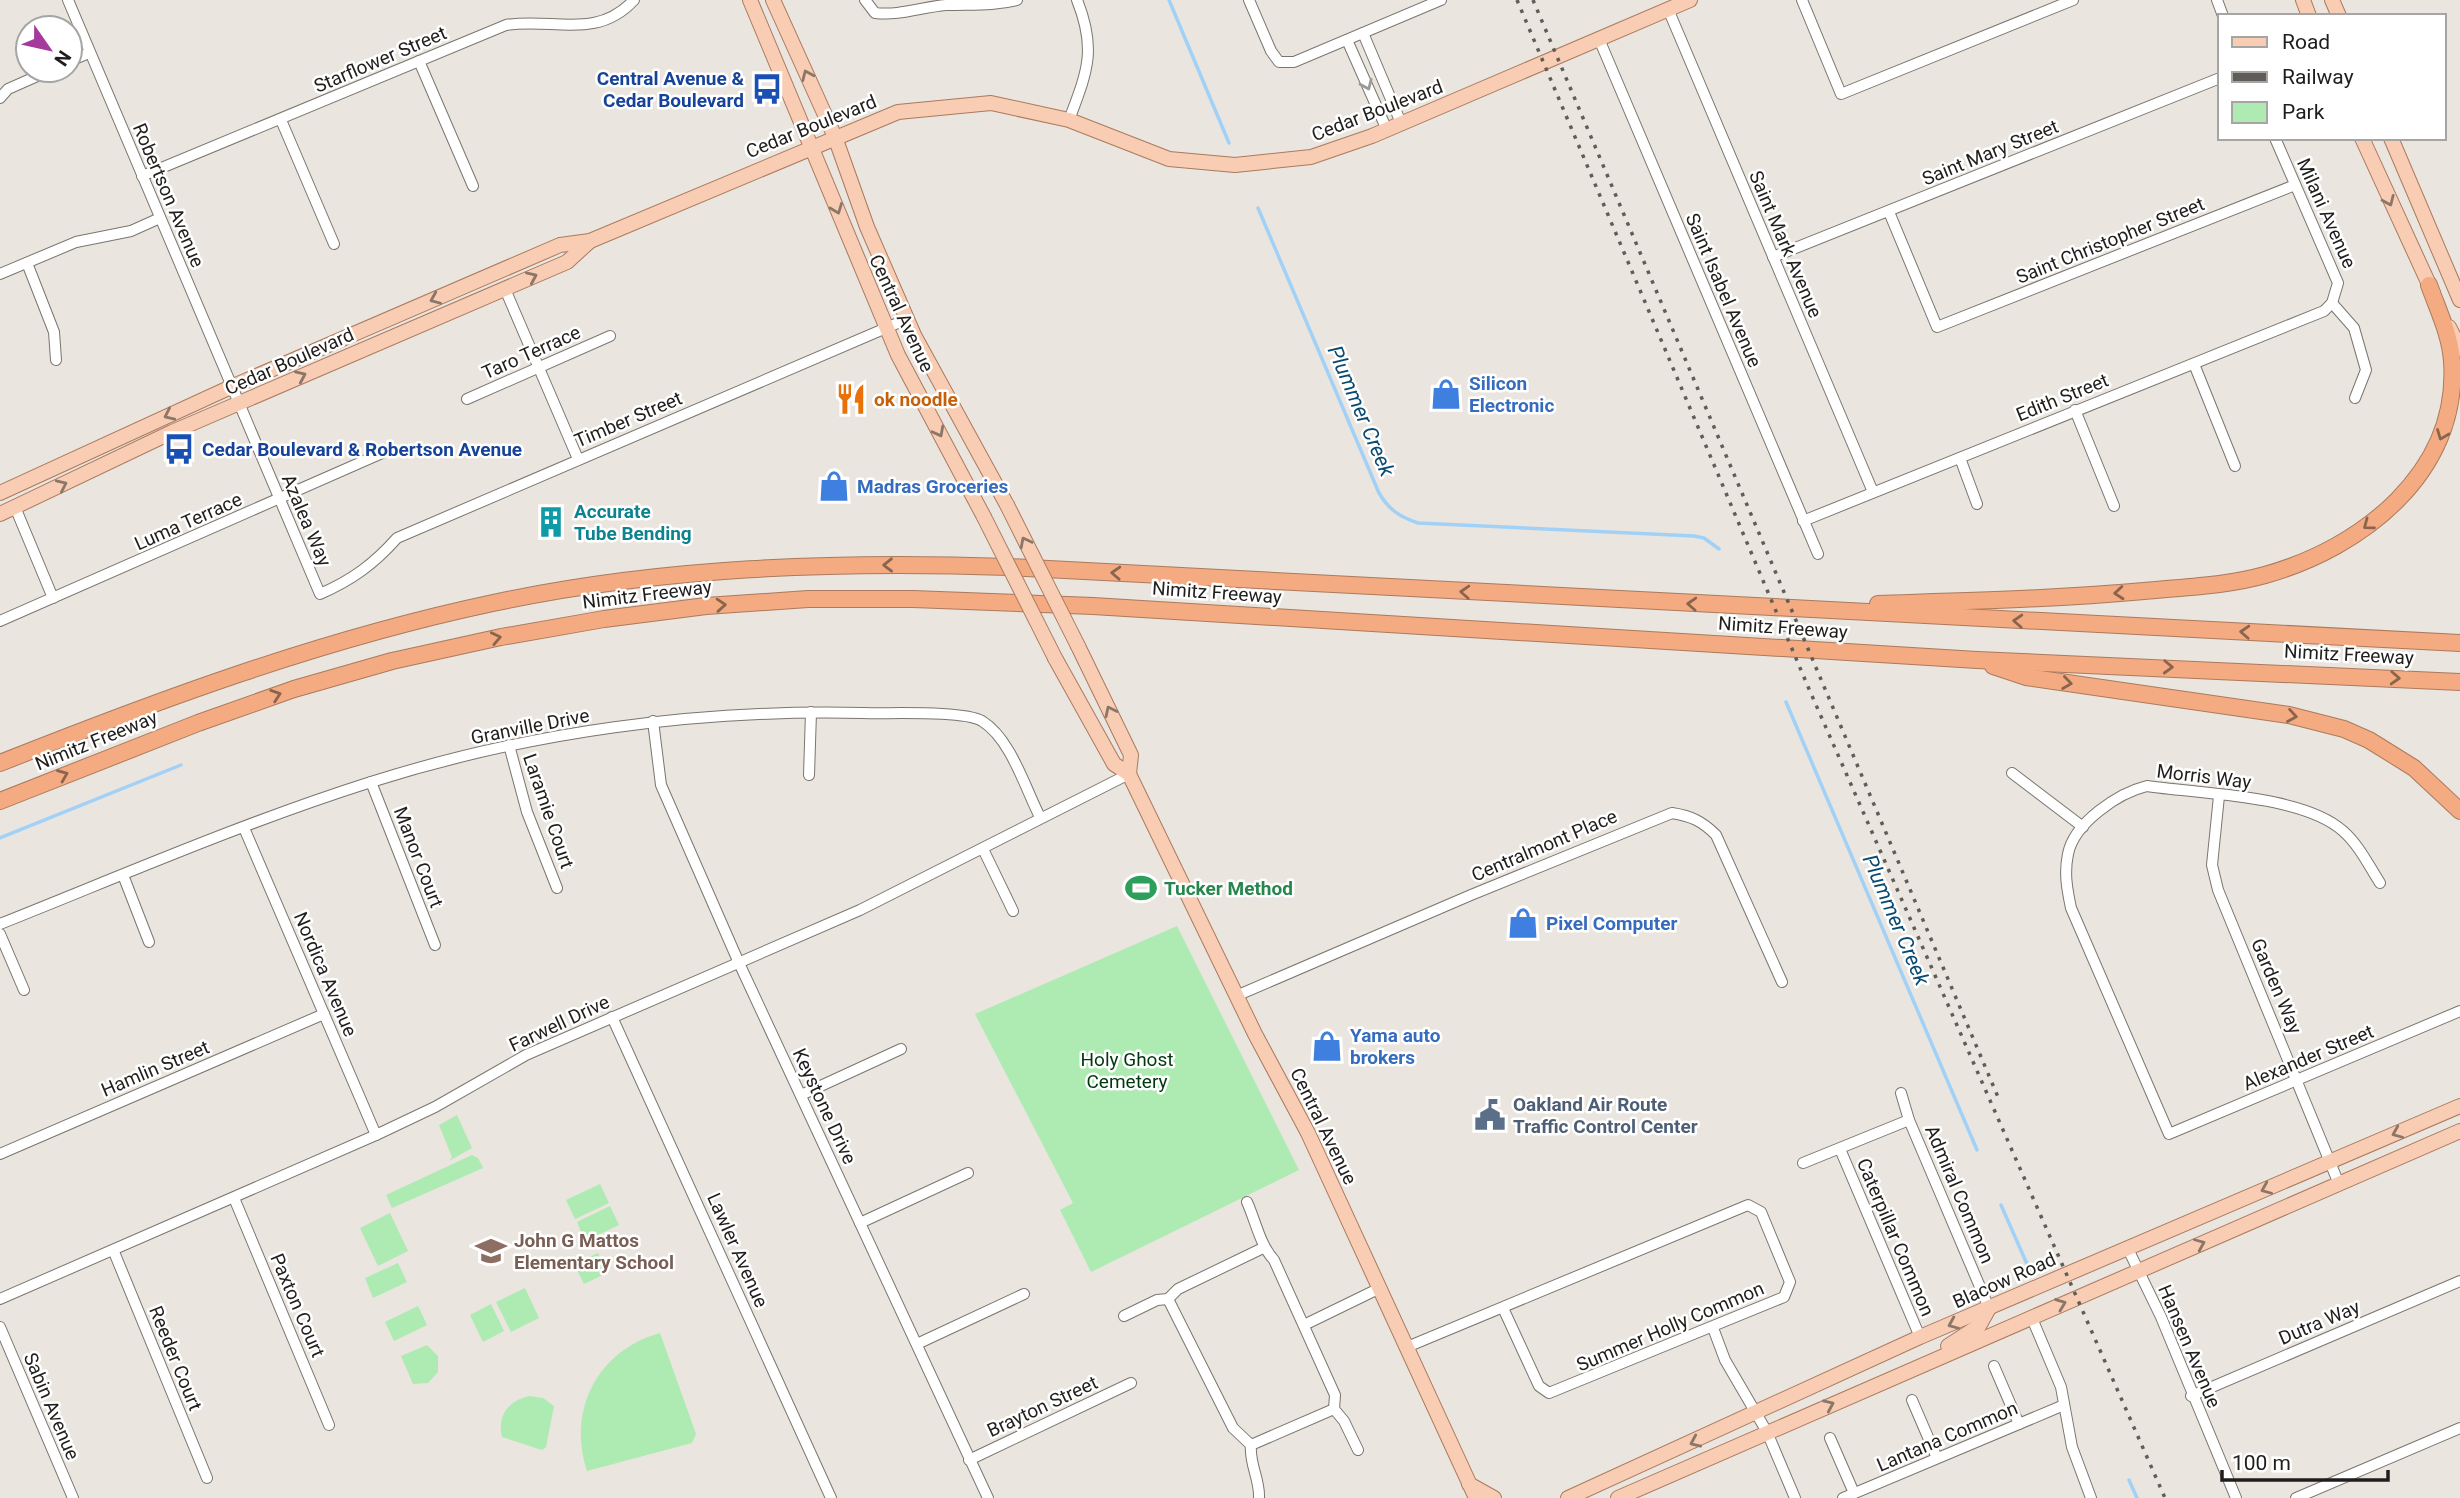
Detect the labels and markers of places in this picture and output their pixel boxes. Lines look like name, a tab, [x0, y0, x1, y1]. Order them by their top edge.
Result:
place label: Central Avenue & Cedar Boulevard	[597, 67, 744, 112]
bus stop icon: Central Avenue & Cedar Boulevard	[750, 72, 784, 106]
place label: Silicon Electronic	[1469, 372, 1554, 417]
shop icon: Silicon Electronic	[1429, 377, 1463, 411]
restaurant icon: ok noodle	[834, 382, 868, 416]
place label: ok noodle	[874, 388, 958, 411]
bus stop icon: Cedar Boulevard & Robertson Avenue	[162, 432, 196, 466]
place label: Cedar Boulevard & Robertson Avenue	[202, 438, 522, 461]
shop icon: Madras Groceries	[817, 469, 851, 503]
place label: Madras Groceries	[857, 475, 1009, 498]
place label: Accurate Tube Bending	[574, 500, 692, 545]
building icon: Accurate Tube Bending	[534, 505, 568, 539]
sports icon: Tucker Method	[1124, 871, 1158, 905]
place label: Tucker Method	[1164, 877, 1293, 900]
shop icon: Pixel Computer	[1506, 906, 1540, 940]
place label: Pixel Computer	[1546, 912, 1677, 935]
place label: Yama auto brokers	[1350, 1024, 1441, 1069]
shop icon: Yama auto brokers	[1310, 1029, 1344, 1063]
place label: Oakland Air Route Traffic Control Center	[1513, 1093, 1698, 1138]
public building icon: Oakland Air Route Traffic Control Center	[1473, 1098, 1507, 1132]
place label: John G Mattos Elementary School	[514, 1229, 674, 1274]
school or university icon: John G Mattos Elementary School	[474, 1234, 508, 1268]

